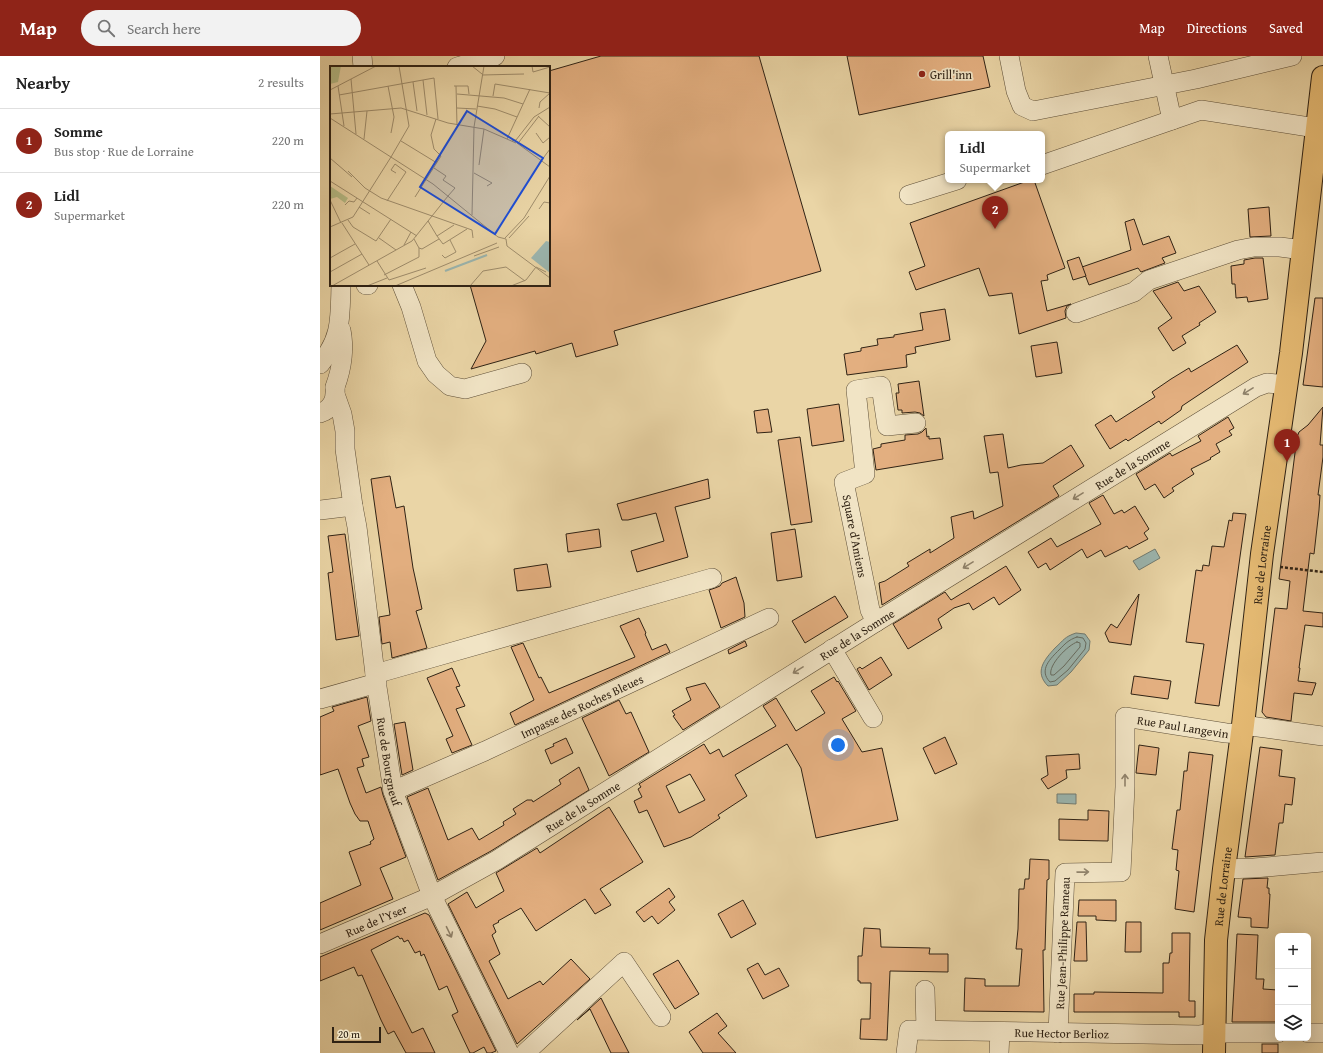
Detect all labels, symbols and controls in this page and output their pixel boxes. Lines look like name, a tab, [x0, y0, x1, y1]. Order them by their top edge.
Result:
search box	[81, 10, 361, 46]
text: Map	[20, 14, 57, 42]
icon: search	[95, 17, 117, 39]
text: Search here	[127, 18, 201, 39]
text: Map	[1139, 18, 1165, 38]
text: Directions	[1187, 18, 1247, 38]
text: Saved	[1269, 18, 1303, 38]
inset map	[330, 66, 550, 286]
place label: Grill'inn	[930, 66, 972, 83]
marker: Grill'inn	[917, 69, 927, 79]
text: Nearby	[16, 70, 70, 95]
text: 2 results	[258, 73, 304, 92]
text: Somme	[54, 121, 103, 142]
text: 1	[26, 131, 32, 150]
text: 220 m	[272, 131, 304, 150]
popup	[945, 131, 1045, 183]
text: Lidl	[959, 137, 985, 158]
text: Bus stop · Rue de Lorraine	[54, 142, 194, 161]
text: Supermarket	[959, 158, 1031, 177]
text: Lidl	[54, 185, 80, 206]
text: 2	[26, 195, 32, 214]
text: 220 m	[272, 195, 304, 214]
pin: 2	[982, 196, 1008, 229]
text: Supermarket	[54, 206, 125, 225]
one-way arrow	[1242, 388, 1254, 396]
pin: 1	[1274, 429, 1300, 462]
street label: Rue de la Somme	[1091, 434, 1173, 493]
street label: Square d’Amiens	[839, 493, 871, 579]
one-way arrow	[1072, 493, 1084, 501]
street label: Rue de Lorraine	[1248, 524, 1275, 605]
one-way arrow	[962, 561, 974, 569]
street label: Rue de la Somme	[816, 604, 898, 664]
one-way arrow	[792, 667, 804, 675]
street label: Impasse des Roches Bleues	[517, 670, 646, 742]
street label: Rue Paul Langevin	[1136, 711, 1230, 742]
street label: Rue de Bourgneuf	[373, 716, 407, 809]
your location	[828, 735, 848, 755]
one-way arrow	[1121, 774, 1129, 787]
street label: Rue de la Somme	[542, 776, 623, 836]
street label: Rue de Lorraine	[1209, 845, 1235, 927]
one-way arrow	[1076, 869, 1089, 876]
street label: Rue Jean-Philippe Rameau	[1051, 876, 1073, 1010]
street label: Rue de l’Yser	[343, 899, 409, 941]
one-way arrow	[446, 925, 453, 937]
map controls	[1275, 933, 1311, 1041]
button: +	[1275, 933, 1311, 969]
button: −	[1275, 969, 1311, 1005]
button: layers	[1275, 1005, 1311, 1041]
street label: Rue Hector Berlioz	[1015, 1023, 1109, 1042]
scale bar	[332, 1025, 381, 1044]
text: 20 m	[338, 1026, 360, 1042]

